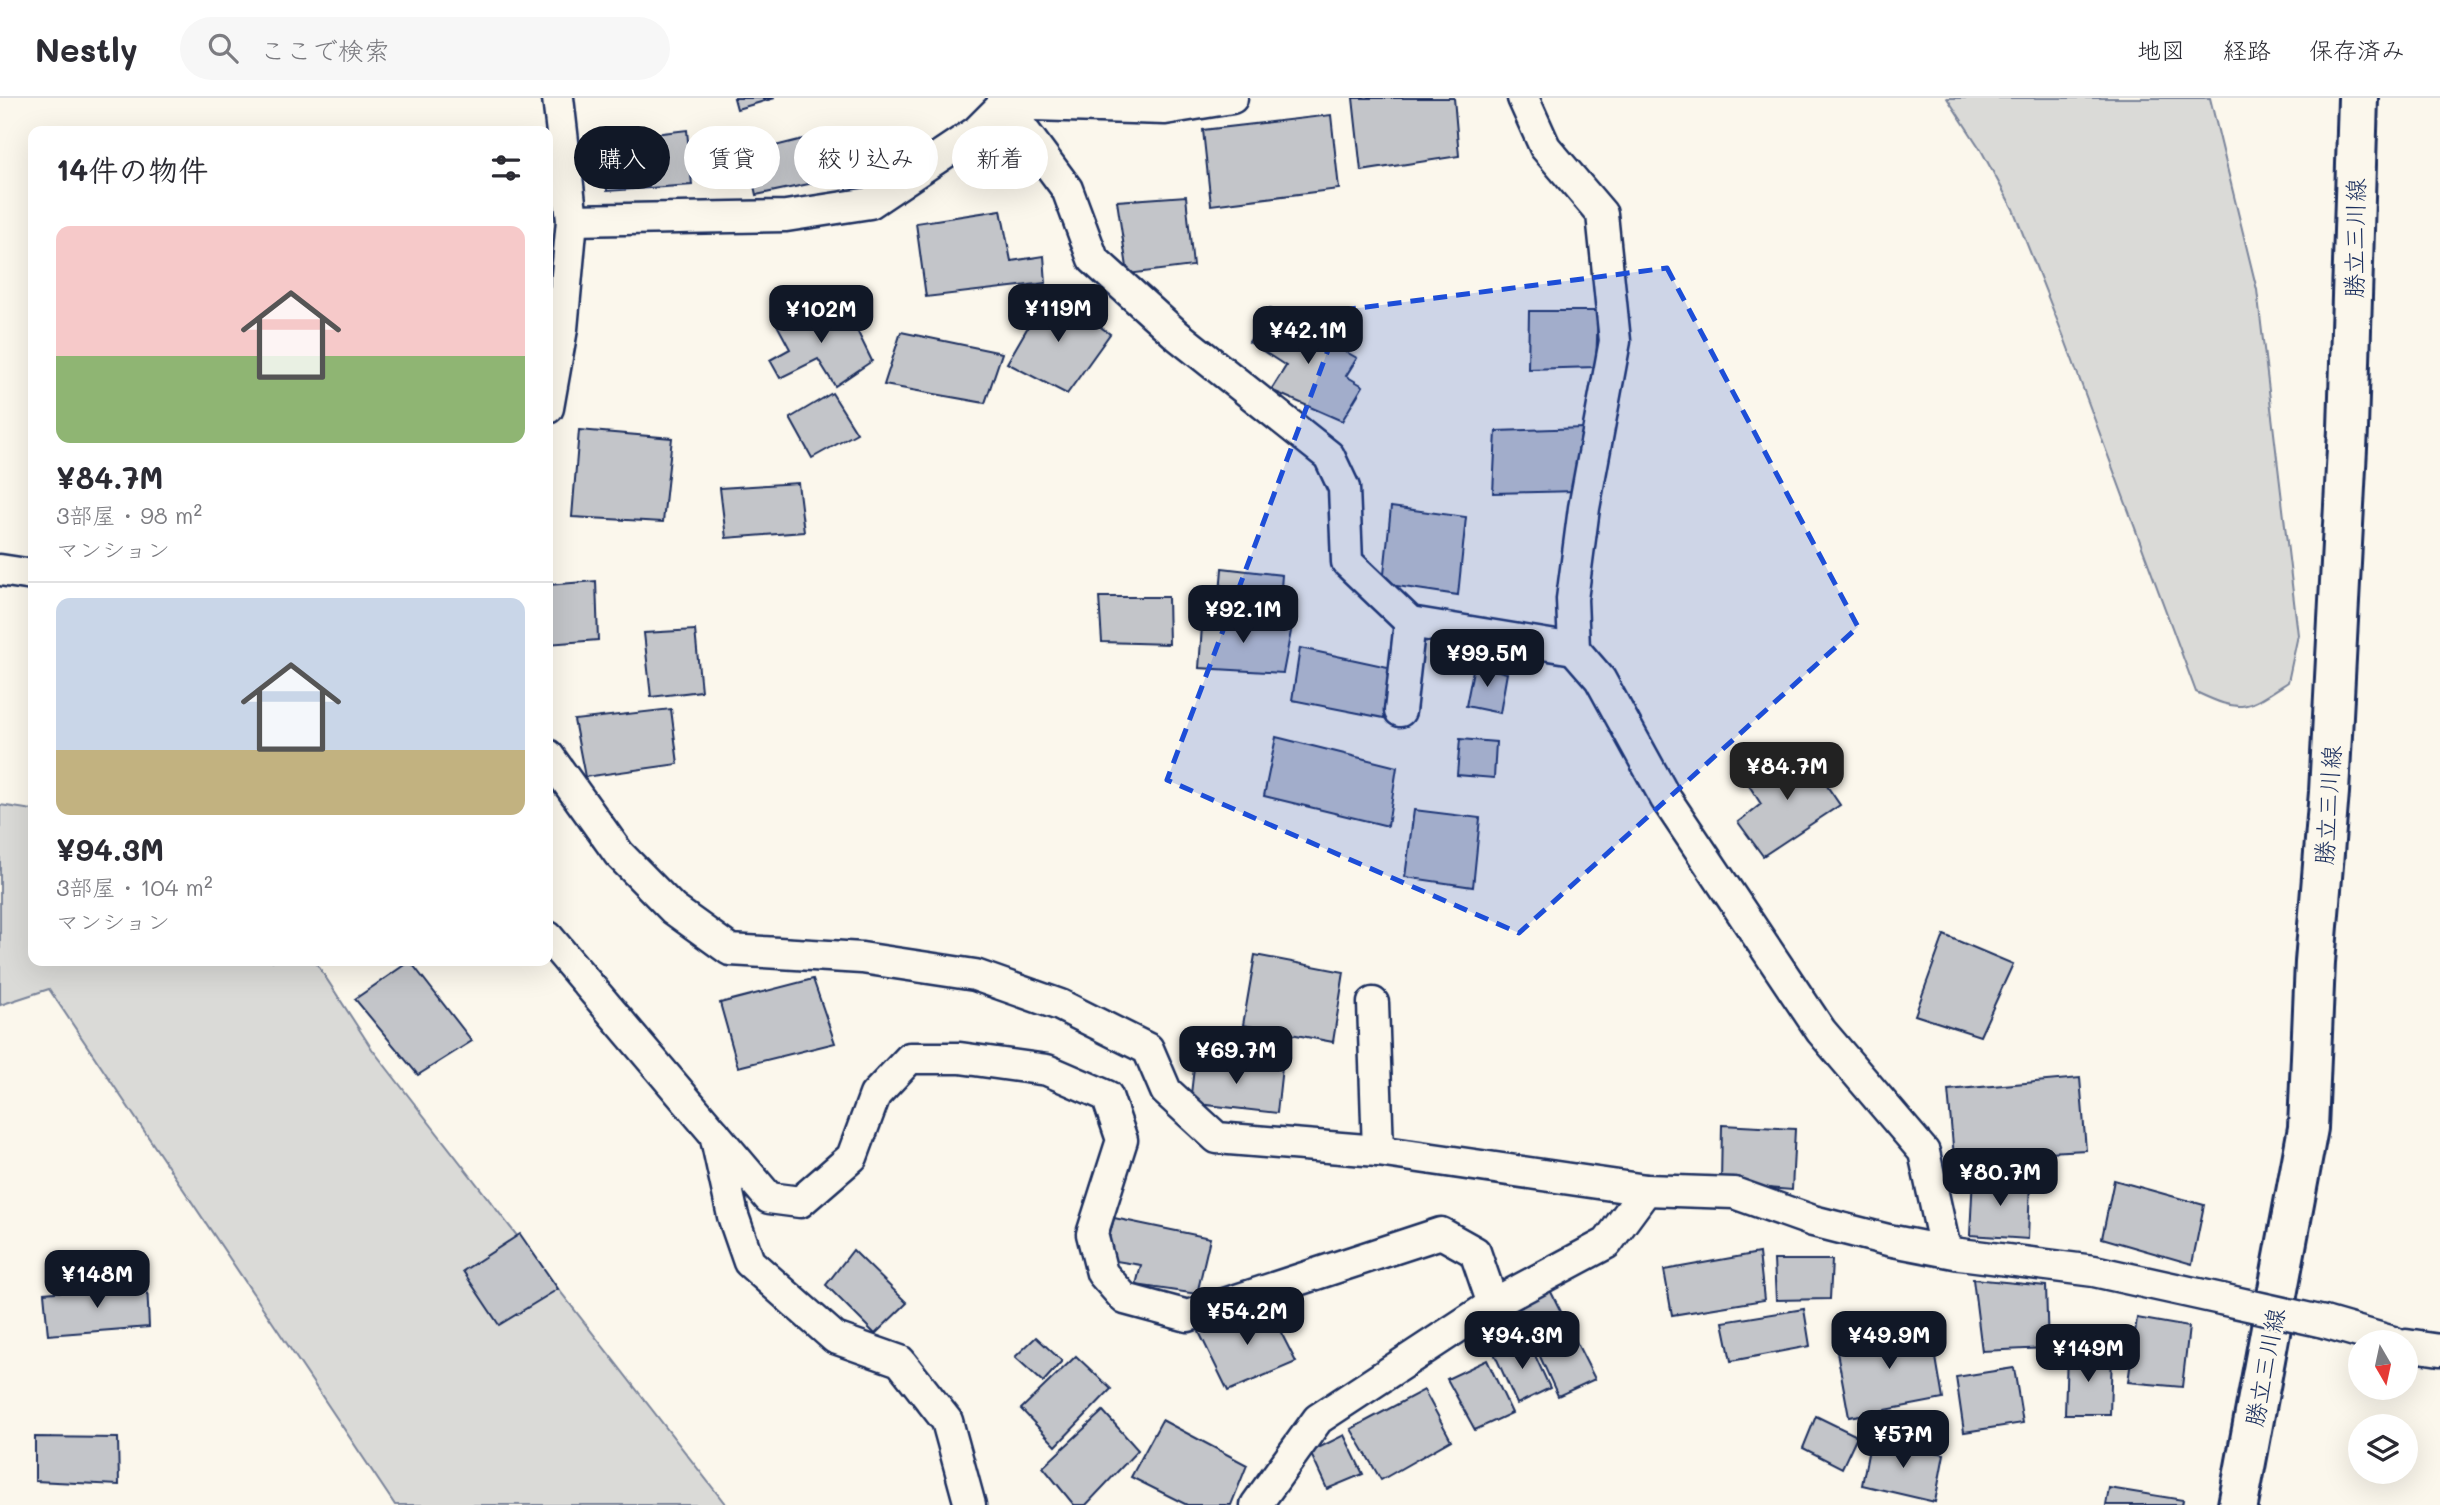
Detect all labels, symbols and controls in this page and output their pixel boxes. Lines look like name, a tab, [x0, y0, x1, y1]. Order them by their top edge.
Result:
search box	[180, 17, 670, 80]
text: Nestly	[35, 27, 138, 70]
icon: search	[204, 29, 242, 67]
text: ここで検索	[260, 33, 390, 67]
text: 地図	[2137, 34, 2185, 65]
text: 経路	[2223, 34, 2271, 65]
text: 保存済み	[2309, 34, 2405, 65]
chip: 購入	[574, 126, 670, 189]
chip: 賃貸	[684, 126, 780, 189]
chip: 絞り込み	[794, 126, 938, 189]
chip: 新着	[952, 126, 1048, 189]
text: 14件の物件	[56, 149, 208, 189]
icon: filters	[487, 149, 525, 187]
street label: 勝立三川線	[2337, 178, 2371, 298]
icon: home	[228, 272, 354, 398]
pin: ¥119M	[1009, 285, 1107, 344]
pin: ¥102M	[772, 286, 870, 345]
text: ¥119M	[1024, 292, 1092, 322]
text: ¥102M	[785, 293, 857, 323]
pin: ¥42.1M	[1251, 306, 1365, 366]
text: ¥42.1M	[1269, 314, 1347, 344]
text: ¥84.7M	[56, 457, 164, 497]
text: 3部屋 · 98 m²	[56, 500, 202, 530]
text: マンション	[56, 534, 170, 564]
pin: ¥92.1M	[1186, 586, 1300, 645]
text: ¥92.1M	[1204, 593, 1282, 623]
pin: ¥99.5M	[1430, 630, 1544, 689]
text: ¥99.5M	[1446, 637, 1528, 667]
icon: home	[228, 644, 354, 770]
pin: ¥84.7M	[1730, 742, 1844, 802]
street label: 勝立三川線	[2307, 744, 2347, 866]
text: ¥84.7M	[1746, 750, 1828, 780]
text: ¥94.3M	[56, 829, 164, 869]
text: 3部屋 · 104 m²	[56, 872, 213, 902]
text: マンション	[56, 906, 170, 936]
pin: ¥69.7M	[1179, 1026, 1293, 1086]
text: ¥69.7M	[1195, 1034, 1277, 1064]
pin: ¥80.7M	[1943, 1148, 2057, 1208]
text: ¥80.7M	[1959, 1156, 2041, 1186]
pin: ¥148M	[48, 1250, 146, 1310]
text: ¥148M	[61, 1258, 133, 1288]
pin: ¥54.2M	[1190, 1288, 1304, 1347]
text: ¥54.2M	[1206, 1295, 1288, 1325]
street label: 勝立三川線	[2237, 1305, 2291, 1429]
pin: ¥94.3M	[1465, 1312, 1579, 1371]
pin: ¥49.9M	[1832, 1312, 1946, 1371]
text: ¥94.3M	[1481, 1319, 1563, 1349]
text: ¥49.9M	[1848, 1319, 1930, 1349]
pin: ¥149M	[2039, 1324, 2137, 1384]
north arrow	[2348, 1330, 2418, 1400]
map controls	[2348, 1330, 2418, 1484]
text: ¥149M	[2052, 1332, 2124, 1362]
pin: ¥57M	[1862, 1410, 1944, 1470]
button: layers	[2348, 1414, 2418, 1484]
text: ¥57M	[1873, 1418, 1933, 1448]

